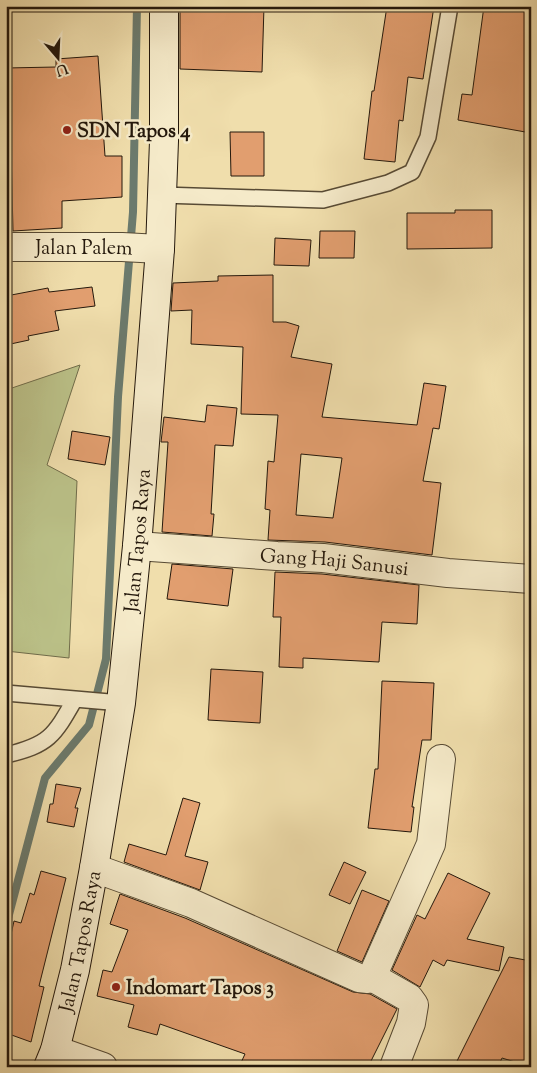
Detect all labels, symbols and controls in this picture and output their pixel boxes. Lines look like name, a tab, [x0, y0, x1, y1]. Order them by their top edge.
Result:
north arrow	[32, 32, 82, 82]
text: U	[52, 57, 70, 80]
place label: SDN Tapos 4	[77, 118, 190, 147]
marker: SDN Tapos 4	[61, 124, 73, 136]
street label: Jalan Palem	[34, 235, 134, 265]
street label: Jalan Tapos Raya	[118, 468, 160, 615]
street label: Gang Haji Sanusi	[259, 543, 410, 585]
street label: Jalan Tapos Raya	[53, 868, 110, 1017]
place label: Indomart Tapos 3	[126, 975, 274, 1004]
marker: Indomart Tapos 3	[110, 981, 122, 993]

